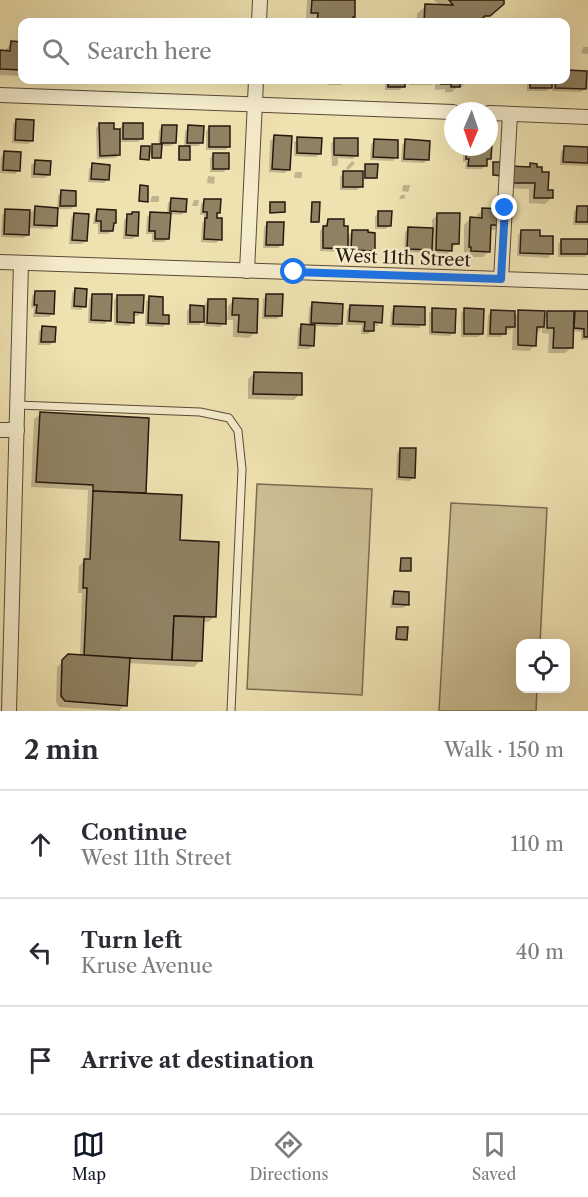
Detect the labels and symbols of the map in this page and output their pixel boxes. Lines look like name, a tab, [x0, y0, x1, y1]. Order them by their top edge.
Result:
north arrow	[444, 102, 498, 156]
route end	[491, 194, 517, 220]
street label: West 11th Street	[334, 245, 472, 271]
route start	[280, 258, 306, 284]

